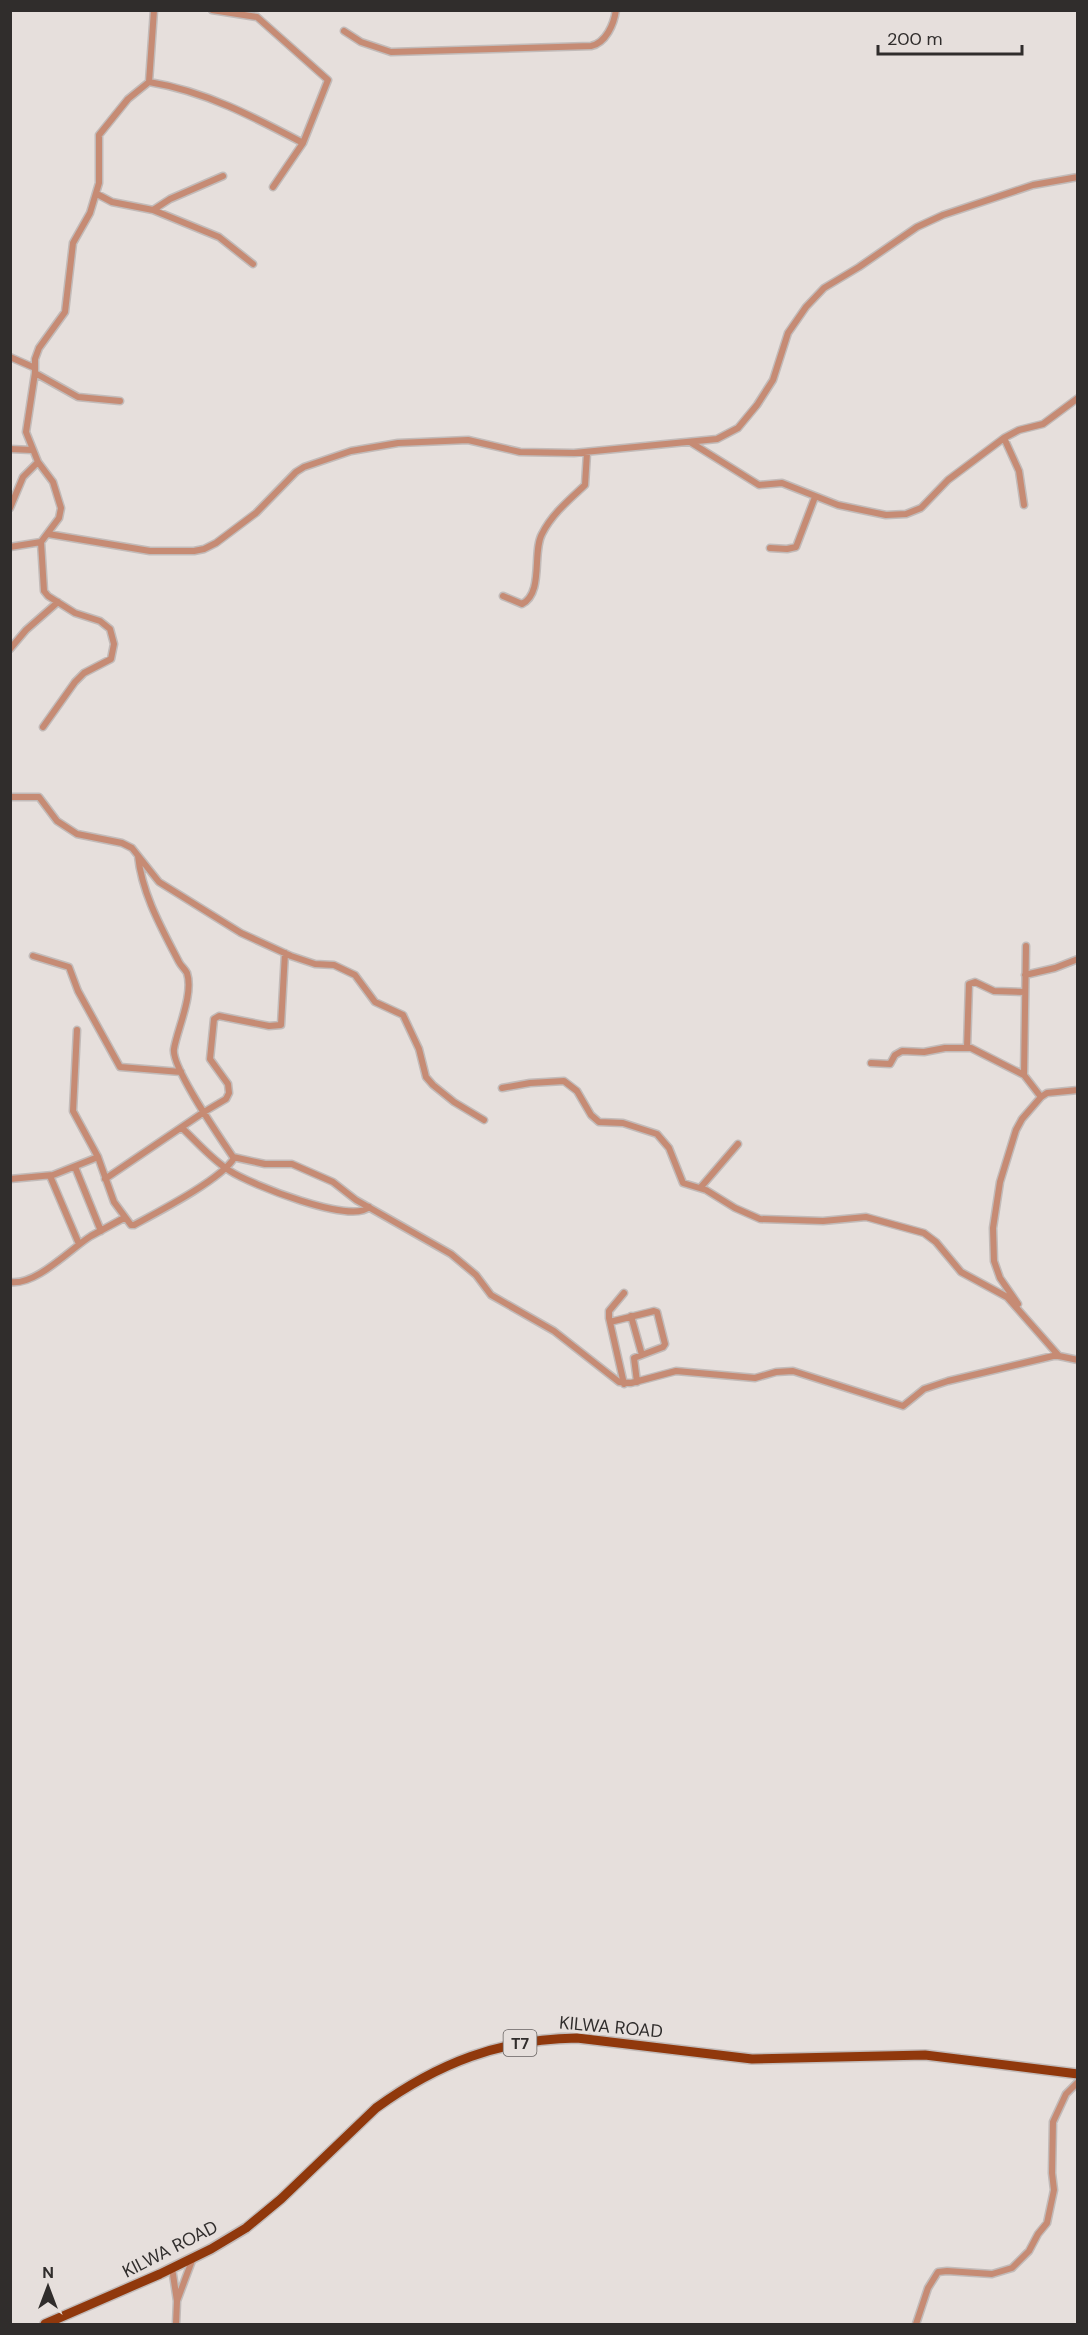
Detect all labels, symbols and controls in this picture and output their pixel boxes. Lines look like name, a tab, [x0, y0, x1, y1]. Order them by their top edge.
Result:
scale bar	[878, 18, 1022, 56]
text: 200 m	[887, 27, 943, 51]
street label: KILWA ROAD	[558, 2011, 664, 2043]
road number: T7	[504, 2030, 536, 2056]
street label: KILWA ROAD	[118, 2215, 222, 2283]
north arrow	[18, 2257, 78, 2317]
text: N	[42, 2262, 54, 2283]

